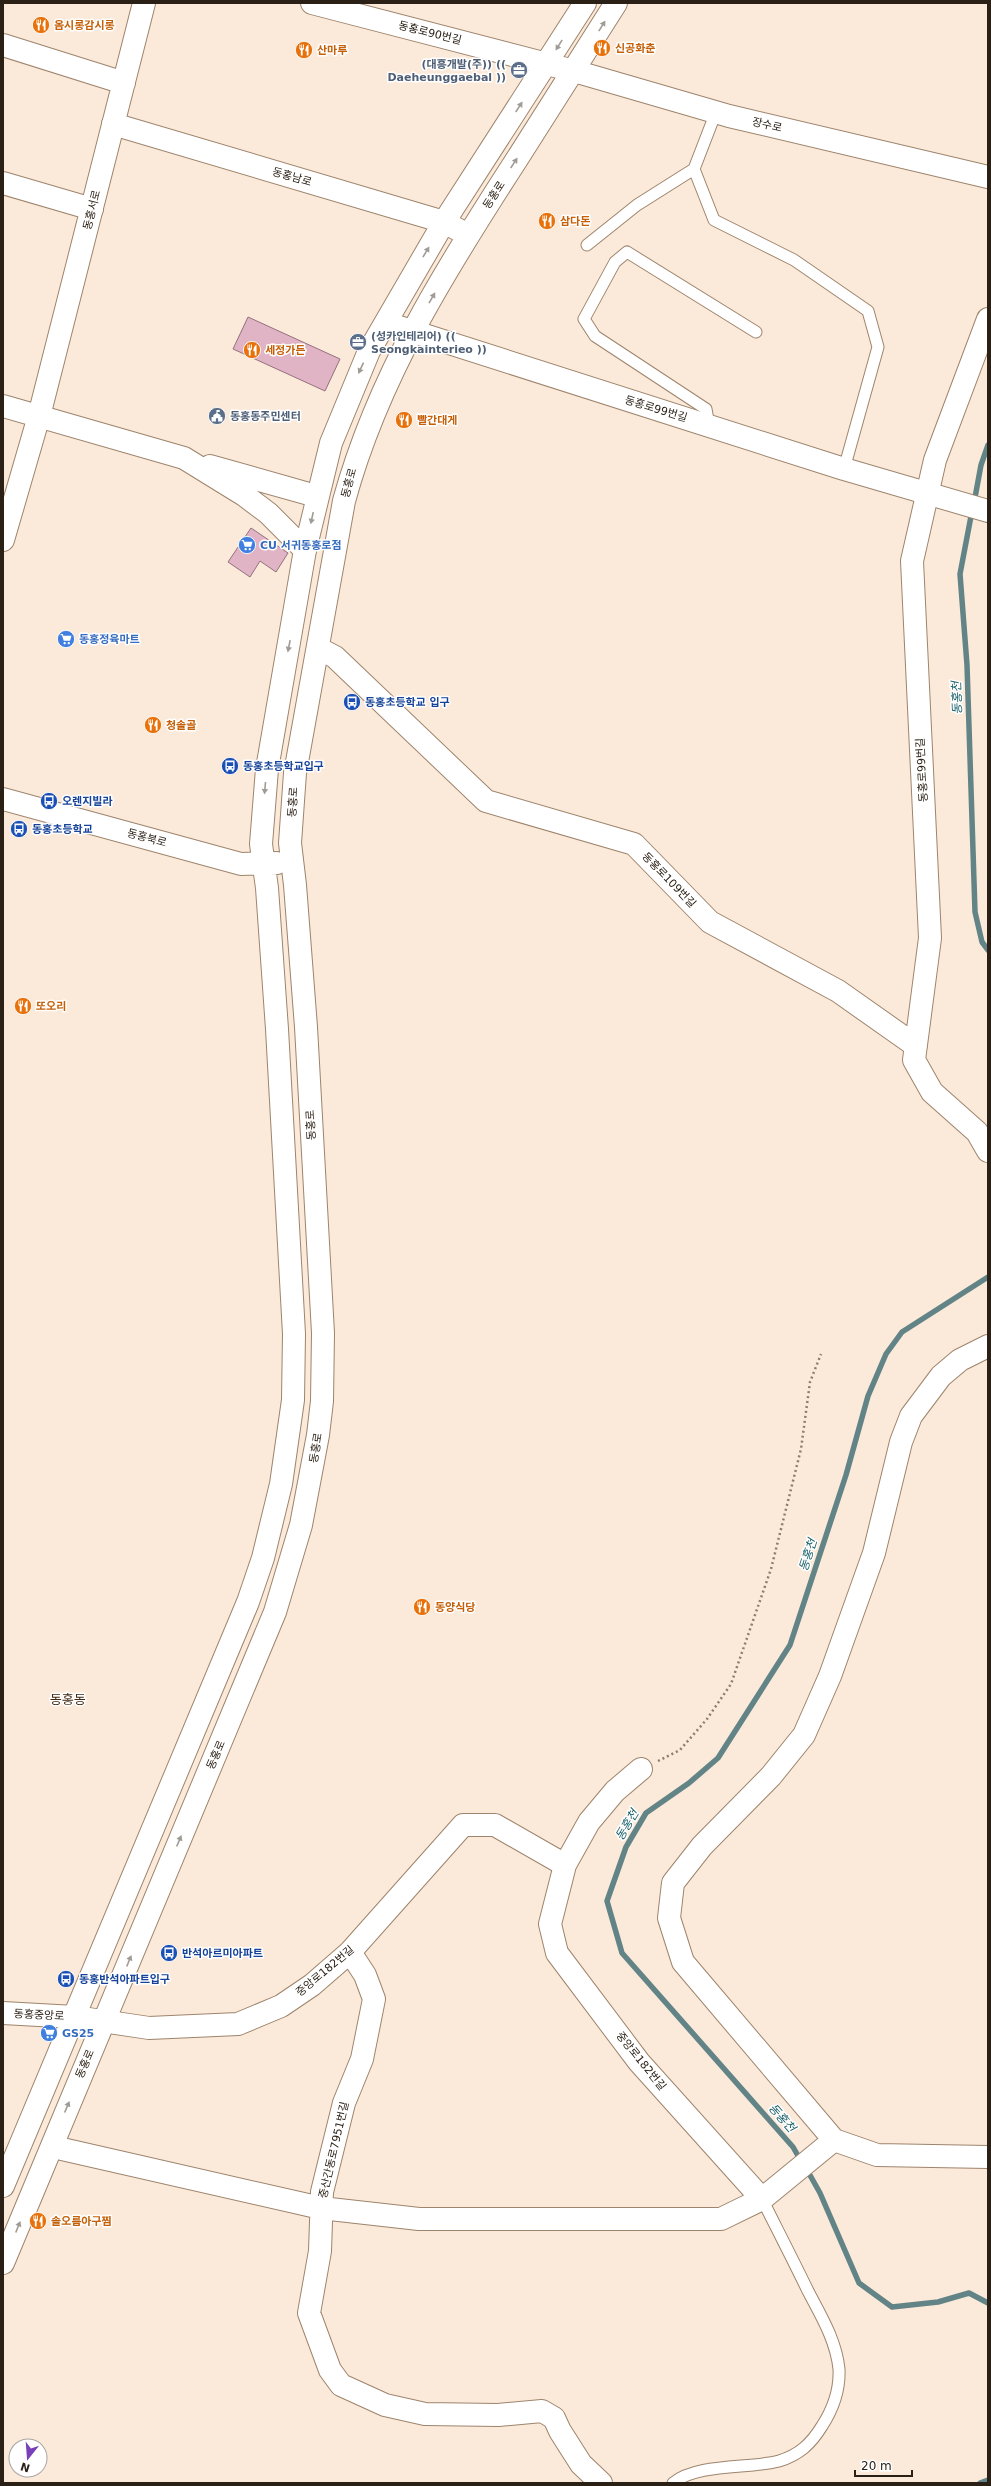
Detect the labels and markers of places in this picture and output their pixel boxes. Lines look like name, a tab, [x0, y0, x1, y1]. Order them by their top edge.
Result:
restaurant icon: 옴시롱감시롱	[31, 15, 51, 35]
place label: 옴시롱감시롱	[54, 19, 115, 32]
restaurant icon: 신공화춘	[592, 38, 612, 58]
restaurant icon: 산마루	[294, 40, 314, 60]
place label: 신공화춘	[615, 42, 655, 55]
place label: 산마루	[317, 44, 347, 57]
place label: (대흥개발(주)) (( Daeheunggaebal ))	[387, 58, 506, 84]
office icon: (대흥개발(주)) (( Daeheunggaebal ))	[509, 60, 529, 80]
restaurant icon: 삼다돈	[537, 211, 557, 231]
place label: 삼다돈	[560, 215, 590, 228]
place label: (성카인테리어) (( Seongkainterieo ))	[371, 330, 487, 356]
office icon: (성카인테리어) (( Seongkainterieo ))	[348, 332, 368, 352]
restaurant icon: 세정가든	[242, 340, 262, 360]
place label: 세정가든	[265, 344, 305, 357]
public building icon: 동홍동주민센터	[207, 406, 227, 426]
place label: 동홍동주민센터	[230, 410, 301, 423]
restaurant icon: 빨간대게	[394, 410, 414, 430]
place label: 빨간대게	[417, 414, 457, 427]
supermarket icon: CU 서귀동홍로점	[237, 535, 257, 555]
place label: CU 서귀동홍로점	[260, 539, 342, 552]
supermarket icon: 동홍정육마트	[56, 629, 76, 649]
place label: 동홍정육마트	[79, 633, 140, 646]
bus stop icon: 동홍초등학교 입구	[342, 692, 362, 712]
place label: 동홍초등학교 입구	[365, 696, 450, 709]
restaurant icon: 청솔골	[143, 715, 163, 735]
place label: 청솔골	[166, 719, 196, 732]
bus stop icon: 동홍초등학교입구	[220, 756, 240, 776]
place label: 동홍초등학교입구	[243, 760, 324, 773]
bus stop icon: 오렌지빌라	[39, 791, 59, 811]
place label: 오렌지빌라	[62, 795, 113, 808]
bus stop icon: 동홍초등학교	[9, 819, 29, 839]
place label: 동홍초등학교	[32, 823, 93, 836]
restaurant icon: 또오리	[13, 996, 33, 1016]
place label: 또오리	[36, 1000, 66, 1013]
restaurant icon: 동양식당	[412, 1597, 432, 1617]
place label: 동양식당	[435, 1601, 475, 1614]
bus stop icon: 반석아르미아파트	[159, 1943, 179, 1963]
place label: 반석아르미아파트	[182, 1947, 263, 1960]
bus stop icon: 동홍반석아파트입구	[56, 1969, 76, 1989]
place label: 동홍반석아파트입구	[79, 1973, 170, 1986]
supermarket icon: GS25	[39, 2023, 59, 2043]
place label: GS25	[62, 2027, 94, 2040]
restaurant icon: 솔오름아구찜	[28, 2211, 48, 2231]
place label: 솔오름아구찜	[51, 2215, 112, 2228]

